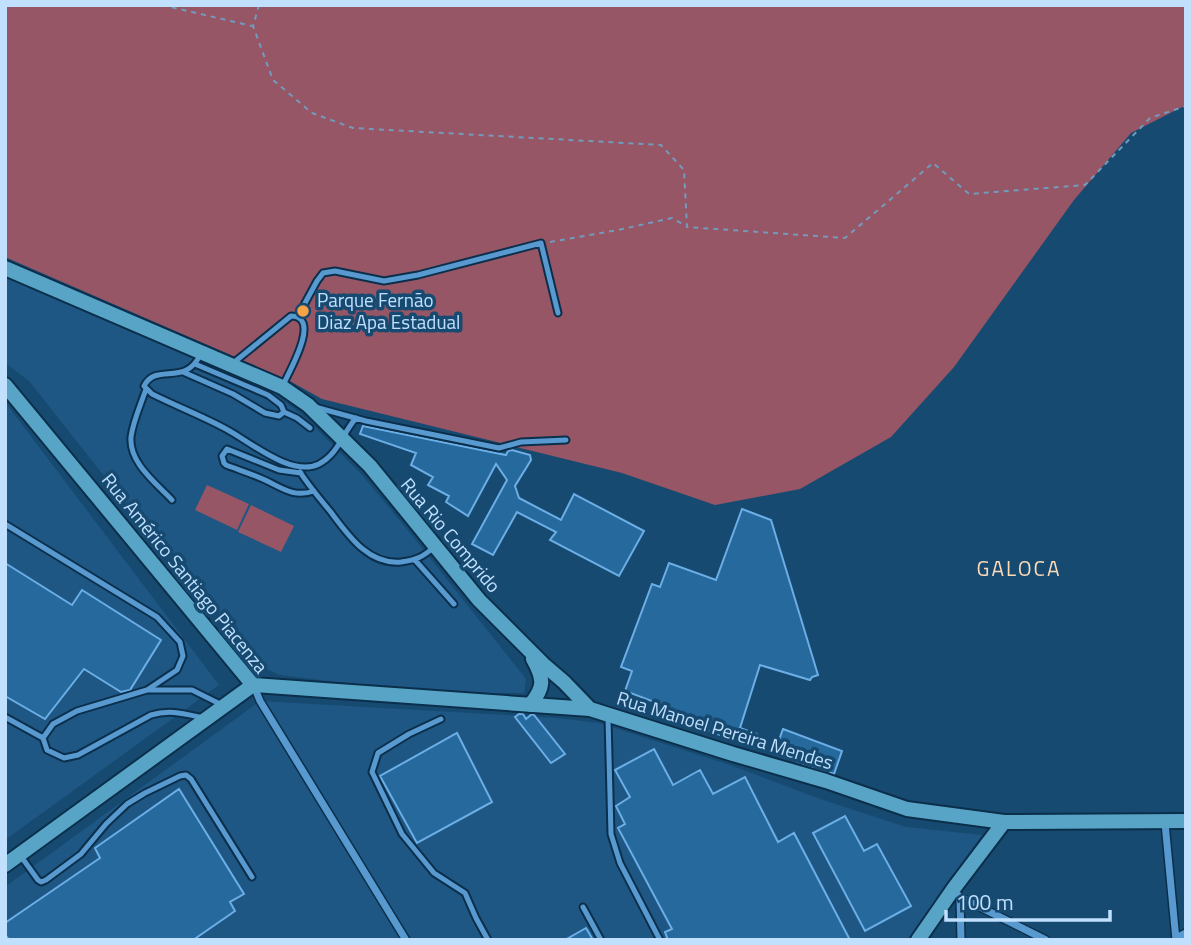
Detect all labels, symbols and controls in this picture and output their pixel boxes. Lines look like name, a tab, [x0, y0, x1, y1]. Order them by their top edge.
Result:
place label: Parque Fernão Diaz Apa Estadual	[317, 285, 460, 336]
marker: Parque Fernão Diaz Apa Estadual	[295, 303, 311, 319]
street label: Rua Américo Santiago Piacenza	[95, 466, 276, 680]
street label: Rua Rio Comprido	[395, 471, 508, 599]
district label: GALOCA	[977, 552, 1061, 584]
street label: Rua Manoel Pereira Mendes	[613, 683, 837, 776]
scale bar	[946, 878, 1110, 922]
text: 100 m	[956, 886, 1013, 918]

